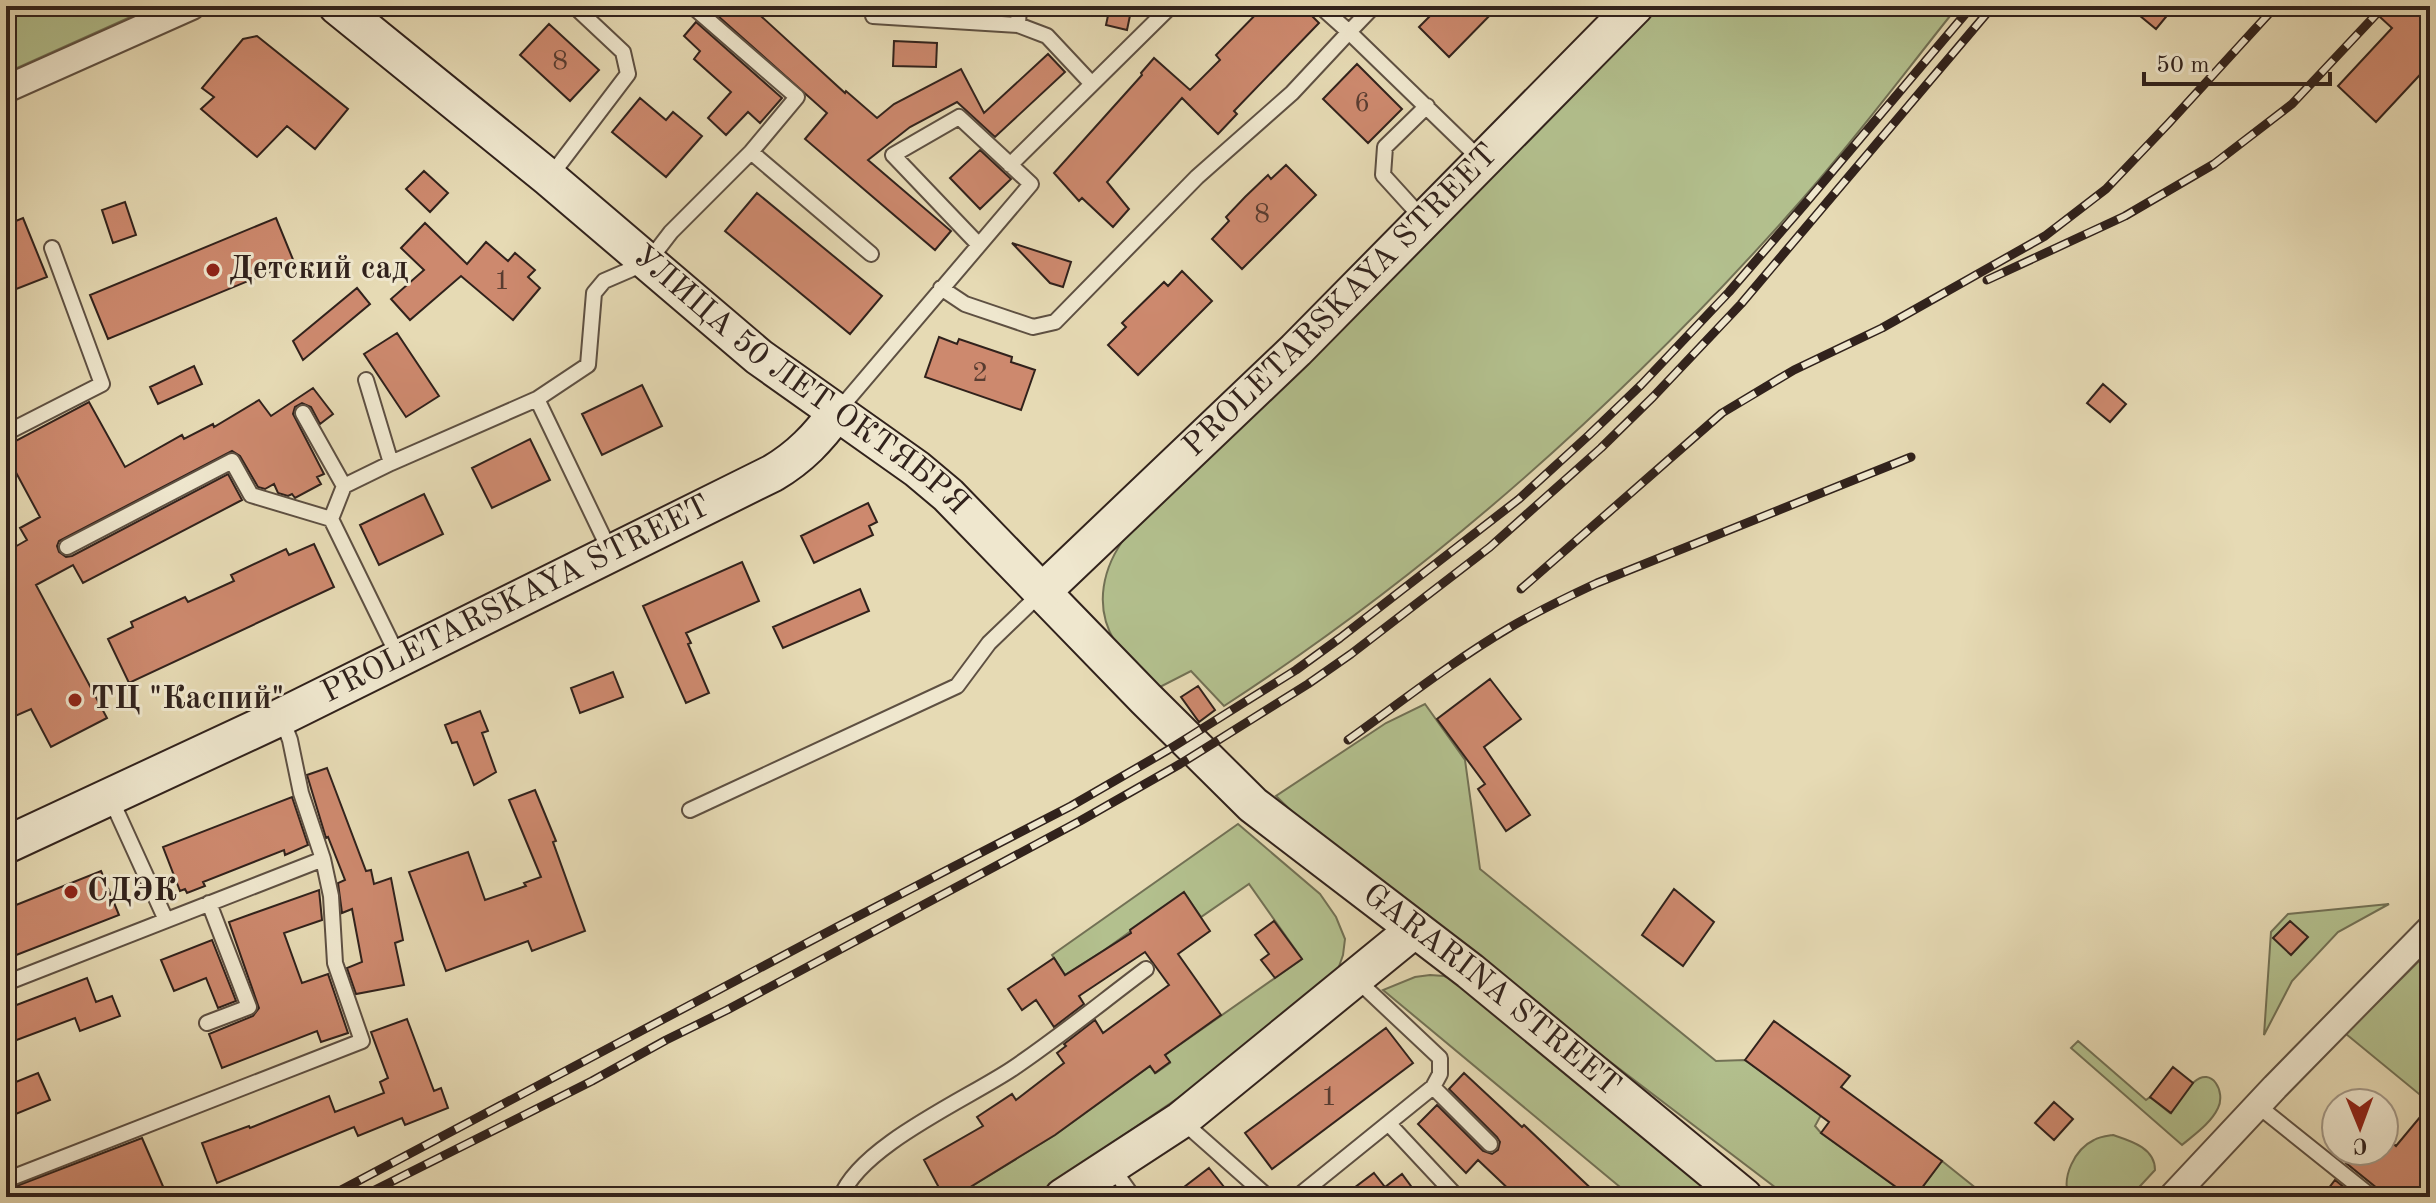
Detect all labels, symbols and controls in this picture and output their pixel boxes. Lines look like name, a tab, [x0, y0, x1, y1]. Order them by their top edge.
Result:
scale bar	[2144, 36, 2330, 86]
house number: 8	[552, 48, 568, 76]
text: 50 m	[2156, 54, 2210, 78]
house number: 6	[1354, 90, 1370, 118]
street label: PROLETARSKAYA STREET	[1178, 139, 1505, 464]
house number: 8	[1254, 201, 1270, 229]
street label: УЛИЦА 50 ЛЕТ ОКТЯБРЯ	[626, 240, 974, 521]
place label: Детский сад	[229, 254, 408, 286]
marker: Детский сад	[204, 261, 222, 279]
house number: 1	[494, 268, 510, 296]
house number: 2	[972, 360, 988, 388]
street label: PROLETARSKAYA STREET	[317, 491, 715, 710]
place label: ТЦ "Каспий"	[91, 684, 284, 716]
marker: ТЦ "Каспий"	[66, 691, 84, 709]
place label: СДЭК	[87, 876, 177, 908]
street label: GARARINA STREET	[1356, 879, 1626, 1103]
marker: СДЭК	[62, 883, 80, 901]
house number: 1	[1321, 1084, 1337, 1112]
north arrow	[2320, 1087, 2400, 1167]
text: С	[2353, 1134, 2368, 1156]

